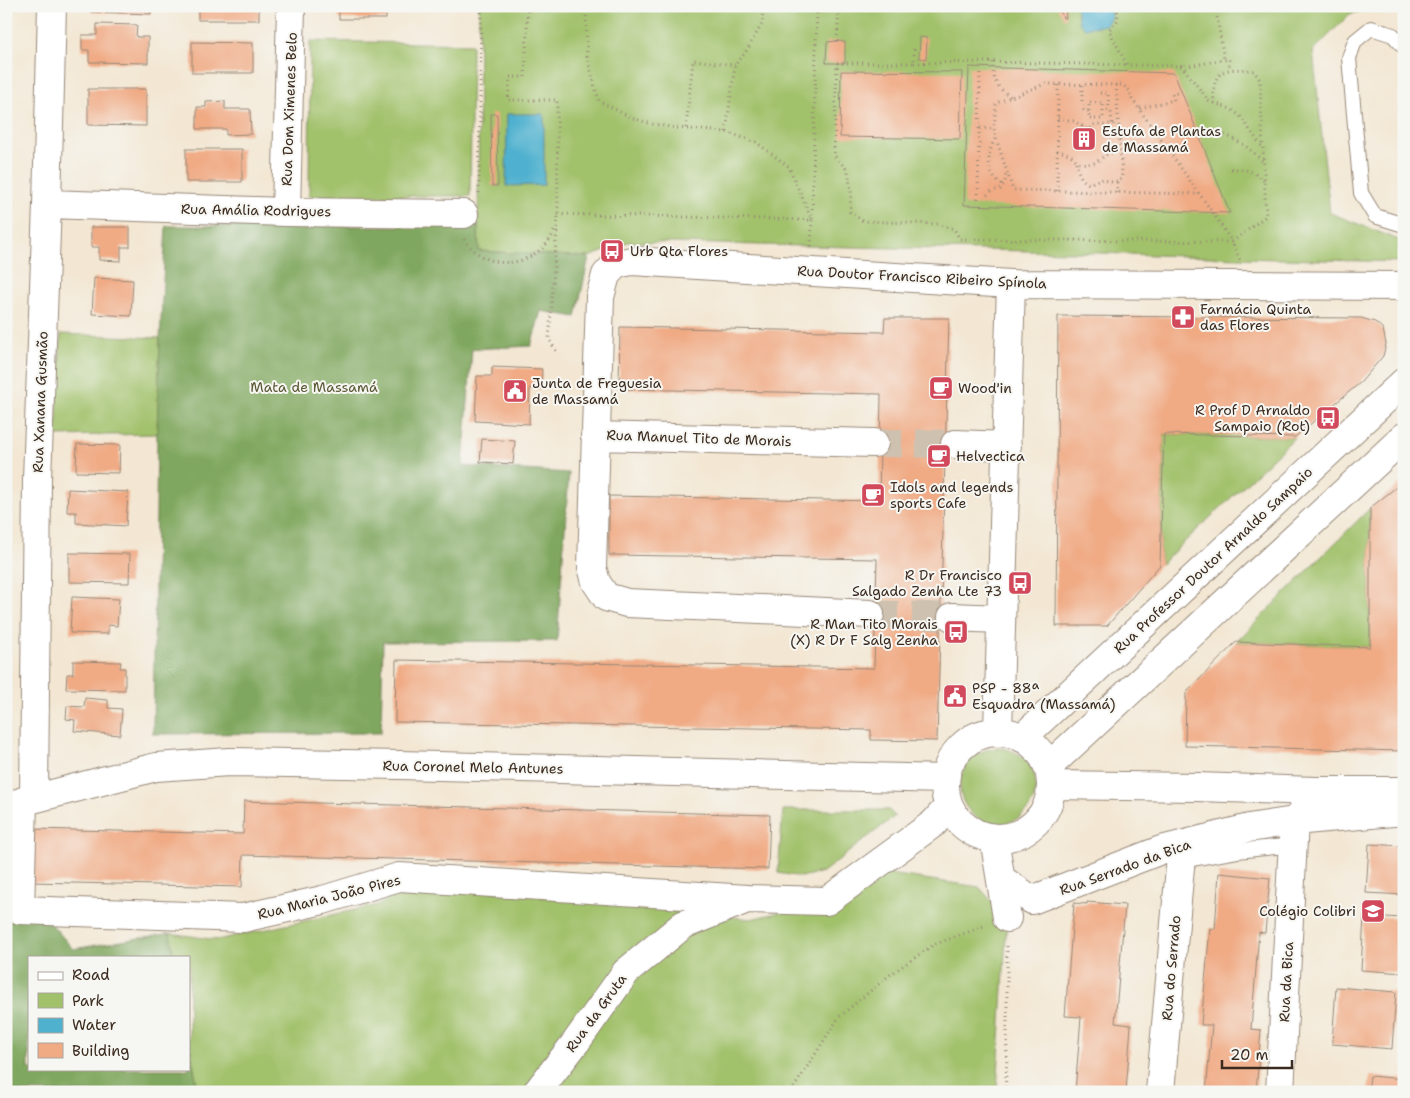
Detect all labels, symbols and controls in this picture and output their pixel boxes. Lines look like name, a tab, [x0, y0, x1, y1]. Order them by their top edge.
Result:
street label: Rua Dom Ximenes Belo	[277, 32, 301, 186]
place label: Estufa de Plantas de Massamá	[1102, 122, 1221, 156]
building icon: Estufa de Plantas de Massamá	[1071, 126, 1097, 152]
street label: Rua Amália Rodrigues	[181, 200, 331, 220]
bus stop icon: Urb Qta Flores	[599, 238, 625, 264]
place label: Urb Qta Flores	[630, 242, 728, 260]
street label: Rua Doutor Francisco Ribeiro Spínola	[797, 261, 1048, 293]
place label: Farmácia Quinta das Flores	[1200, 300, 1311, 334]
pharmacy icon: Farmácia Quinta das Flores	[1170, 304, 1196, 330]
street label: Rua Xanana Gusmão	[29, 331, 51, 473]
place label: Junta de Freguesia de Massamá	[532, 374, 662, 408]
cafe icon: Wood'in	[928, 375, 954, 401]
park label: Mata de Massamá	[250, 378, 378, 396]
public building icon: Junta de Freguesia de Massamá	[502, 378, 528, 404]
place label: Wood'in	[958, 379, 1012, 397]
place label: R Prof D Arnaldo Sampaio (Rot)	[1195, 401, 1310, 435]
bus stop icon: R Prof D Arnaldo Sampaio (Rot)	[1315, 405, 1341, 431]
street label: Rua Manuel Tito de Morais	[606, 426, 792, 450]
cafe icon: Helvectica	[926, 443, 952, 469]
place label: Helvectica	[956, 447, 1025, 465]
street label: Rua Professor Doutor Arnaldo Sampaio	[1110, 463, 1316, 657]
place label: Idols and legends sports Cafe	[890, 478, 1014, 512]
cafe icon: Idols and legends sports Cafe	[860, 482, 886, 508]
place label: R Dr Francisco Salgado Zenha Lte 73	[852, 566, 1002, 600]
bus stop icon: R Dr Francisco Salgado Zenha Lte 73	[1007, 570, 1033, 596]
place label: R Man Tito Morais (X) R Dr F Salg Zenha	[790, 615, 938, 649]
bus stop icon: R Man Tito Morais (X) R Dr F Salg Zenha	[943, 619, 969, 645]
place label: PSP - 88ª Esquadra (Massamá)	[972, 679, 1115, 713]
public building icon: PSP - 88ª Esquadra (Massamá)	[942, 683, 968, 709]
street label: Rua Coronel Melo Antunes	[382, 756, 564, 778]
street label: Rua Serrado da Bica	[1057, 835, 1193, 899]
street label: Rua Maria João Pires	[256, 870, 402, 923]
school or university icon: Colégio Colibri	[1360, 898, 1386, 924]
place label: Colégio Colibri	[1259, 902, 1356, 920]
street label: Rua do Serrado	[1157, 915, 1185, 1021]
street label: Rua da Bica	[1275, 941, 1297, 1023]
legend	[28, 956, 190, 1070]
text: Road	[72, 965, 110, 985]
street label: Rua da Gruta	[562, 970, 631, 1056]
text: Park	[72, 991, 104, 1011]
text: Water	[72, 1015, 116, 1035]
scale bar	[1222, 1038, 1292, 1070]
text: Building	[72, 1041, 129, 1061]
text: 20 m	[1230, 1045, 1269, 1065]

